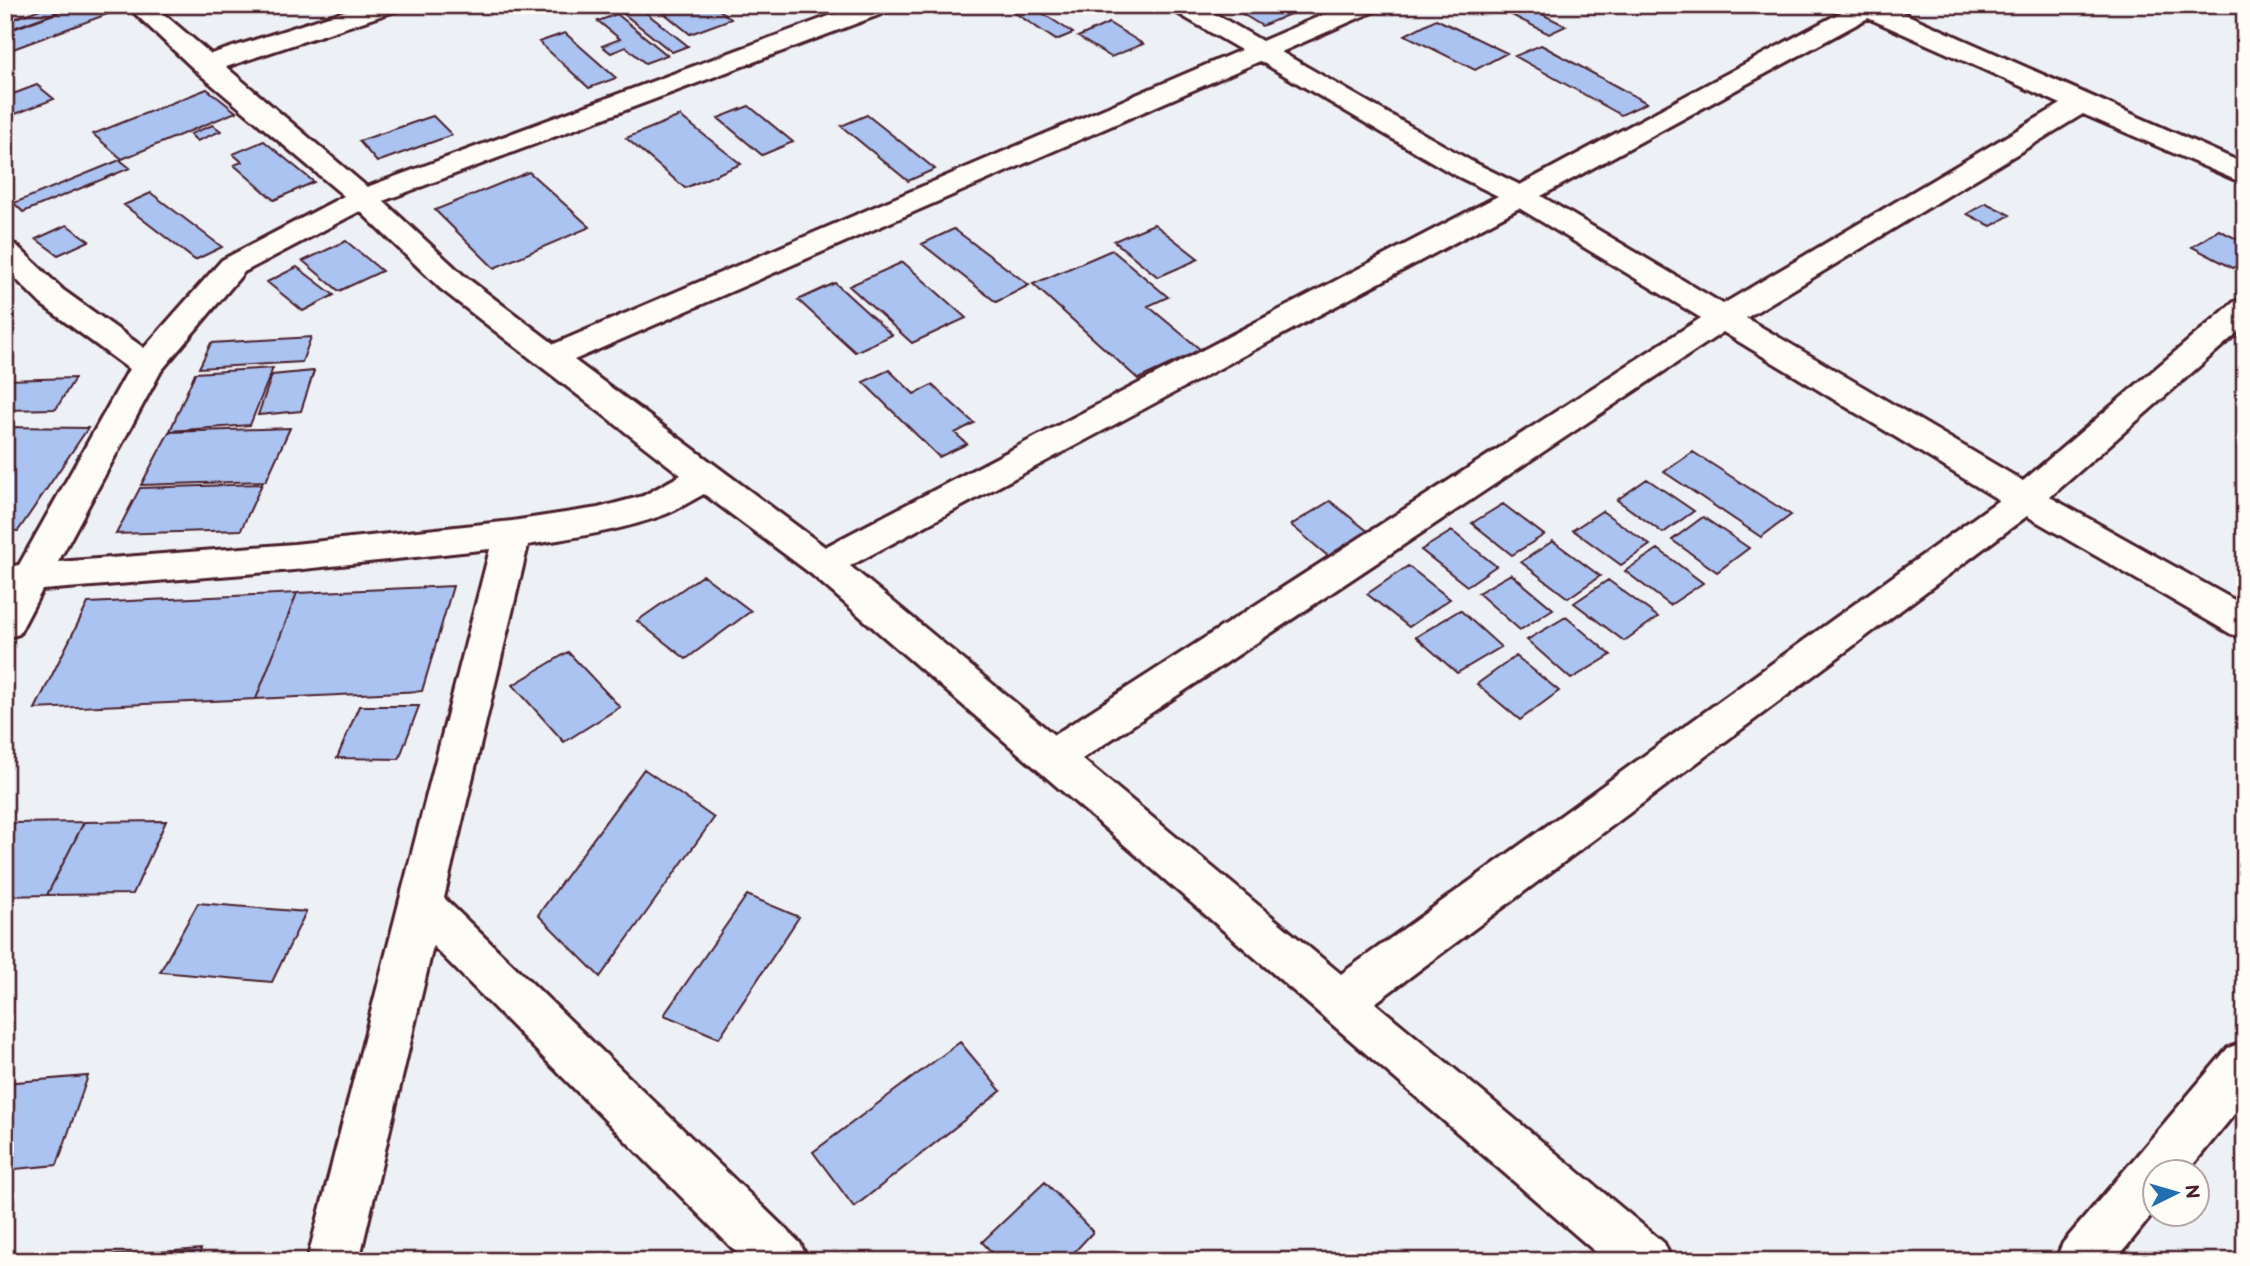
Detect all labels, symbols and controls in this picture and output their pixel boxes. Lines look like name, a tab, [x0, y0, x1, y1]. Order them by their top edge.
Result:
north arrow	[2142, 1158, 2212, 1228]
text: N	[2179, 1184, 2204, 1200]

